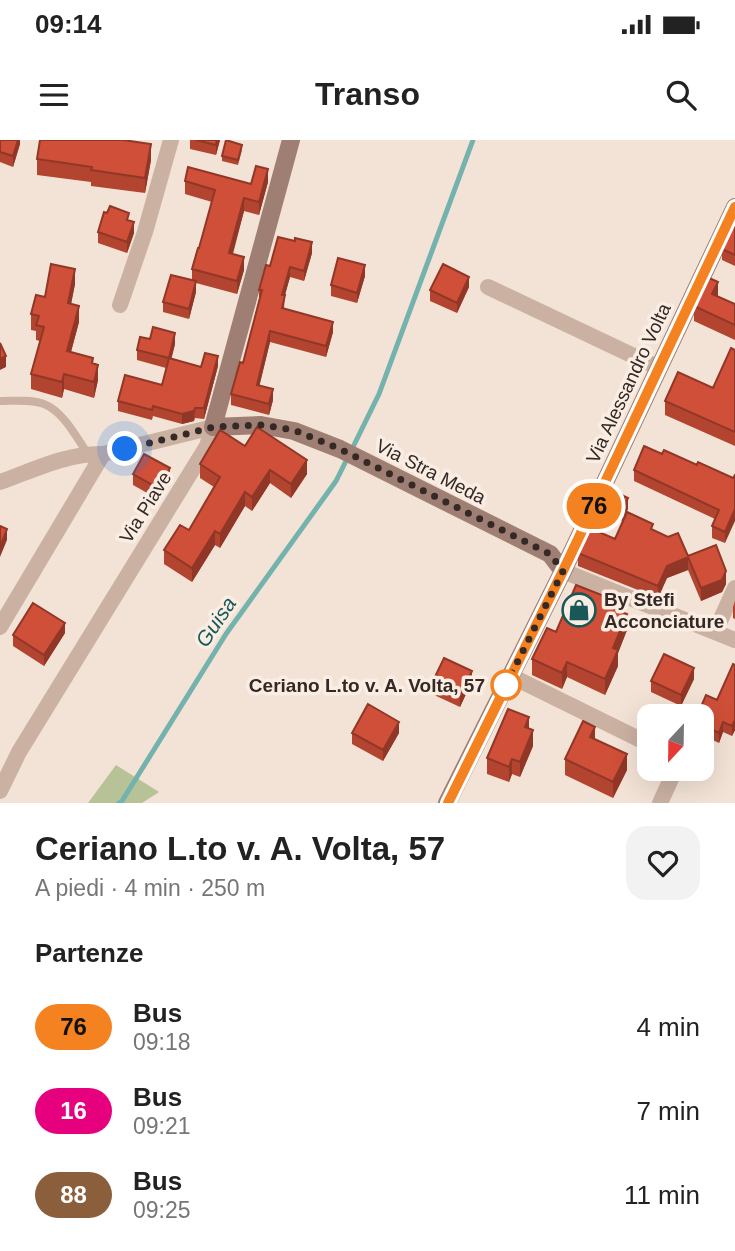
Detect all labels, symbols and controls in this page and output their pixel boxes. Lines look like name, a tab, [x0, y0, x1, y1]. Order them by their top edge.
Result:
text: 09:14	[35, 9, 102, 39]
icon: menu	[35, 76, 73, 114]
text: Transo	[315, 76, 420, 112]
icon: search	[662, 76, 700, 114]
street label: Via Alessandro Volta	[582, 300, 675, 466]
your location	[107, 431, 142, 466]
street label: Via Stra Meda	[373, 435, 489, 508]
street label: Via Piave	[115, 468, 176, 547]
line badge: 76	[562, 483, 626, 529]
text: 76	[581, 492, 607, 519]
place label: By Stefi Acconciature	[604, 589, 724, 632]
shop icon: By Stefi Acconciature	[560, 591, 598, 629]
water label: Guisa	[191, 593, 240, 651]
marker: Ceriano L.to v. A. Volta, 57	[491, 670, 521, 700]
place label: Ceriano L.to v. A. Volta, 57	[249, 675, 485, 696]
north arrow	[637, 704, 714, 780]
map controls	[637, 704, 714, 781]
button: heart	[626, 826, 700, 900]
text: Ceriano L.to v. A. Volta, 57	[35, 830, 445, 867]
text: A piedi · 4 min · 250 m	[35, 875, 265, 901]
text: Partenze	[35, 938, 143, 968]
text: Bus	[133, 998, 182, 1028]
text: 4 min	[636, 1012, 700, 1042]
text: 76	[60, 1013, 87, 1040]
text: 09:18	[133, 1029, 191, 1055]
text: Bus	[133, 1082, 182, 1112]
text: 7 min	[636, 1096, 700, 1126]
text: 16	[60, 1097, 87, 1124]
text: 09:21	[133, 1113, 191, 1139]
text: Bus	[133, 1166, 182, 1196]
text: 11 min	[624, 1180, 700, 1210]
text: 88	[60, 1181, 87, 1208]
text: 09:25	[133, 1197, 191, 1223]

